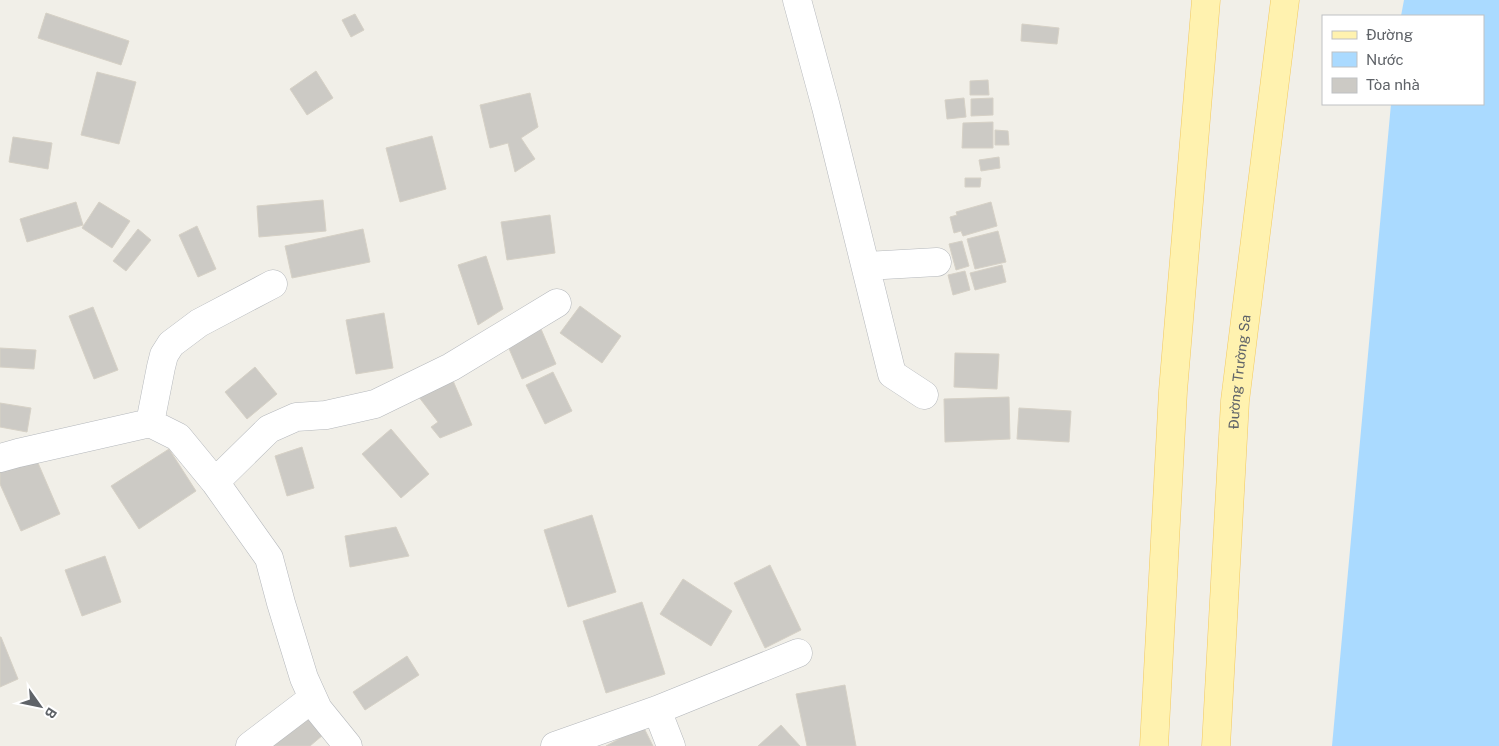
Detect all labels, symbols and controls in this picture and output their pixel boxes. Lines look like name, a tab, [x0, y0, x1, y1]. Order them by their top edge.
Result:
legend	[1322, 15, 1484, 105]
text: Đường	[1366, 26, 1413, 43]
text: Nước	[1366, 51, 1404, 68]
text: Tòa nhà	[1366, 76, 1420, 93]
street label: Đường Trường Sa	[1225, 314, 1254, 430]
north arrow	[15, 681, 65, 731]
text: B	[42, 705, 60, 721]

